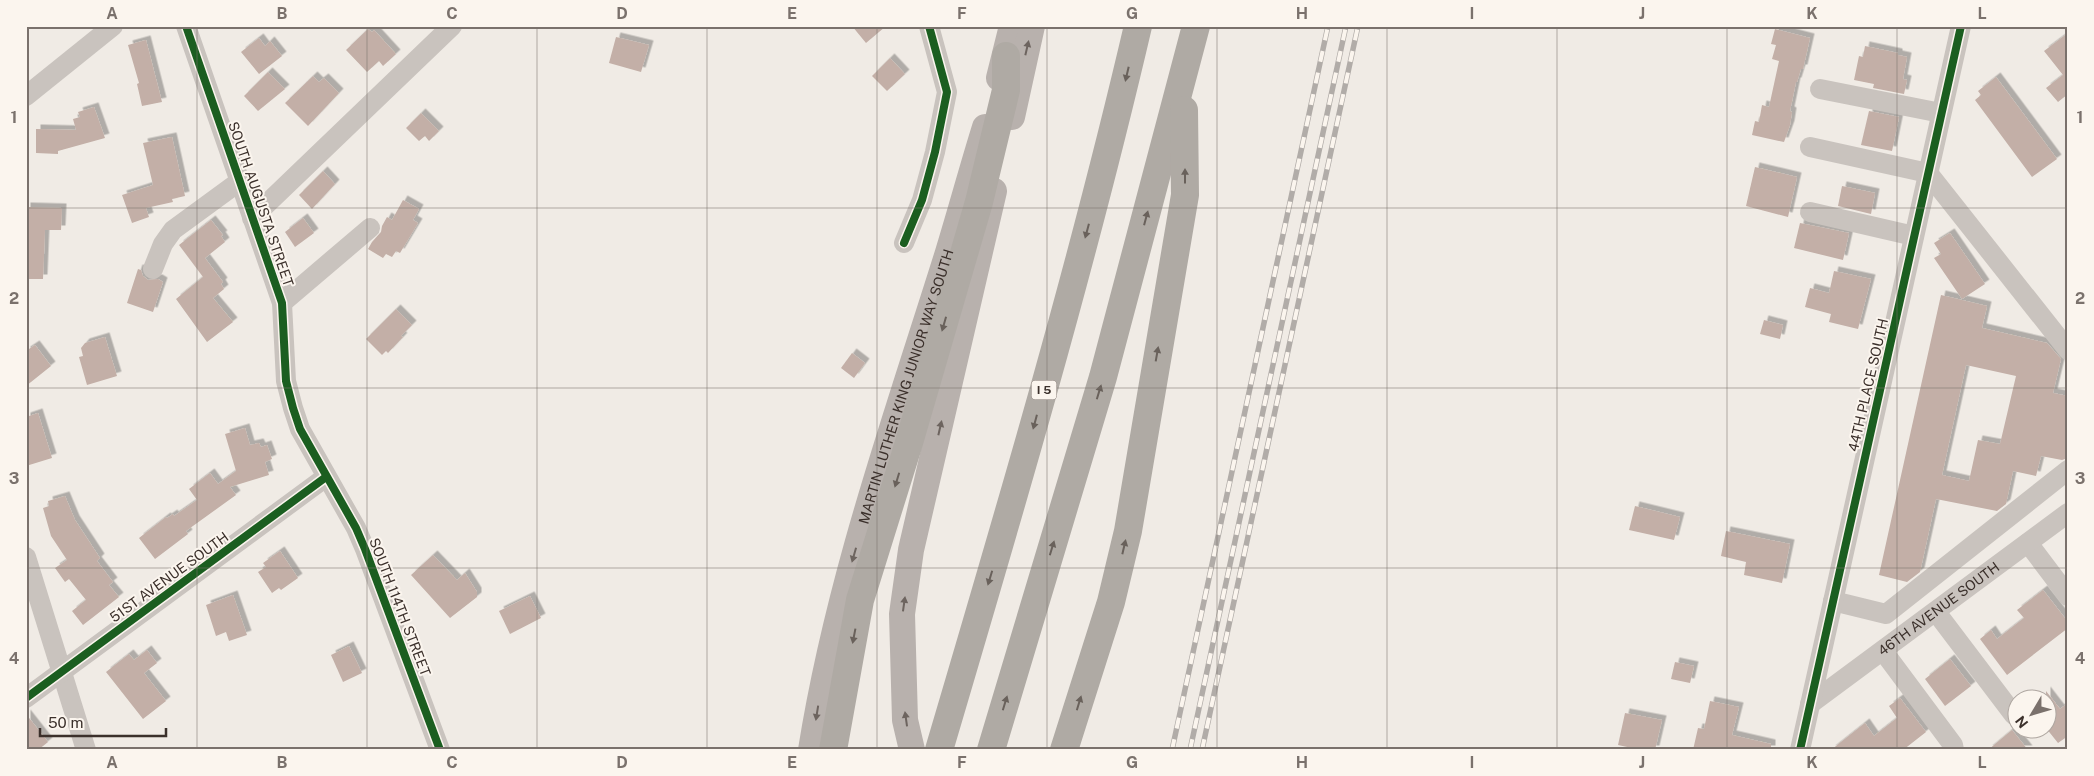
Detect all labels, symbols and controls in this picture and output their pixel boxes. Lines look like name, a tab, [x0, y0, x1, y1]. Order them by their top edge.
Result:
text: A	[106, 4, 118, 23]
text: B	[277, 4, 288, 23]
text: C	[446, 4, 458, 23]
text: D	[616, 4, 628, 23]
text: E	[787, 4, 797, 23]
text: F	[957, 4, 967, 23]
text: G	[1126, 4, 1138, 23]
text: H	[1296, 4, 1308, 23]
text: I	[1470, 4, 1474, 23]
text: J	[1639, 4, 1645, 23]
text: K	[1806, 4, 1818, 23]
text: L	[1977, 4, 1987, 23]
one-way arrow	[1024, 39, 1032, 55]
one-way arrow	[1123, 66, 1131, 81]
text: 1	[11, 108, 17, 127]
text: 1	[2077, 108, 2083, 127]
street label: SOUTH AUGUSTA STREET	[225, 119, 297, 289]
one-way arrow	[1181, 168, 1189, 184]
one-way arrow	[1142, 211, 1150, 226]
one-way arrow	[1083, 224, 1091, 239]
street label: MARTIN LUTHER KING JUNIOR WAY SOUTH	[855, 247, 956, 526]
text: 2	[9, 289, 19, 308]
text: 2	[2075, 289, 2085, 308]
one-way arrow	[939, 317, 947, 332]
street label: 44TH PLACE SOUTH	[1845, 317, 1891, 453]
one-way arrow	[1154, 346, 1162, 362]
road number: I 5	[1032, 380, 1056, 400]
one-way arrow	[1095, 384, 1103, 399]
one-way arrow	[1031, 414, 1039, 429]
one-way arrow	[936, 420, 944, 435]
text: 3	[9, 469, 19, 488]
text: 3	[2075, 469, 2085, 488]
one-way arrow	[893, 472, 901, 487]
street label: 51ST AVENUE SOUTH	[107, 529, 231, 625]
street label: SOUTH 114TH STREET	[366, 536, 434, 678]
one-way arrow	[1048, 540, 1056, 555]
one-way arrow	[1120, 540, 1128, 555]
one-way arrow	[850, 547, 858, 562]
street label: 46TH AVENUE SOUTH	[1875, 559, 2002, 659]
one-way arrow	[986, 571, 994, 586]
one-way arrow	[900, 595, 908, 611]
one-way arrow	[849, 628, 857, 644]
text: 4	[9, 649, 20, 668]
text: 4	[2075, 649, 2086, 668]
north arrow	[2006, 688, 2056, 738]
one-way arrow	[1001, 695, 1009, 710]
one-way arrow	[1076, 696, 1083, 711]
one-way arrow	[813, 705, 821, 721]
scale bar	[40, 706, 166, 738]
one-way arrow	[902, 710, 910, 726]
text: N	[2012, 713, 2031, 731]
text: 50 m	[48, 714, 83, 731]
text: A	[106, 753, 118, 772]
text: B	[277, 753, 288, 772]
text: C	[446, 753, 458, 772]
text: D	[616, 753, 628, 772]
text: E	[787, 753, 797, 772]
text: F	[957, 753, 967, 772]
text: G	[1126, 753, 1138, 772]
text: H	[1296, 753, 1308, 772]
text: I	[1470, 753, 1474, 772]
text: J	[1639, 753, 1645, 772]
text: K	[1806, 753, 1818, 772]
text: L	[1977, 753, 1987, 772]

